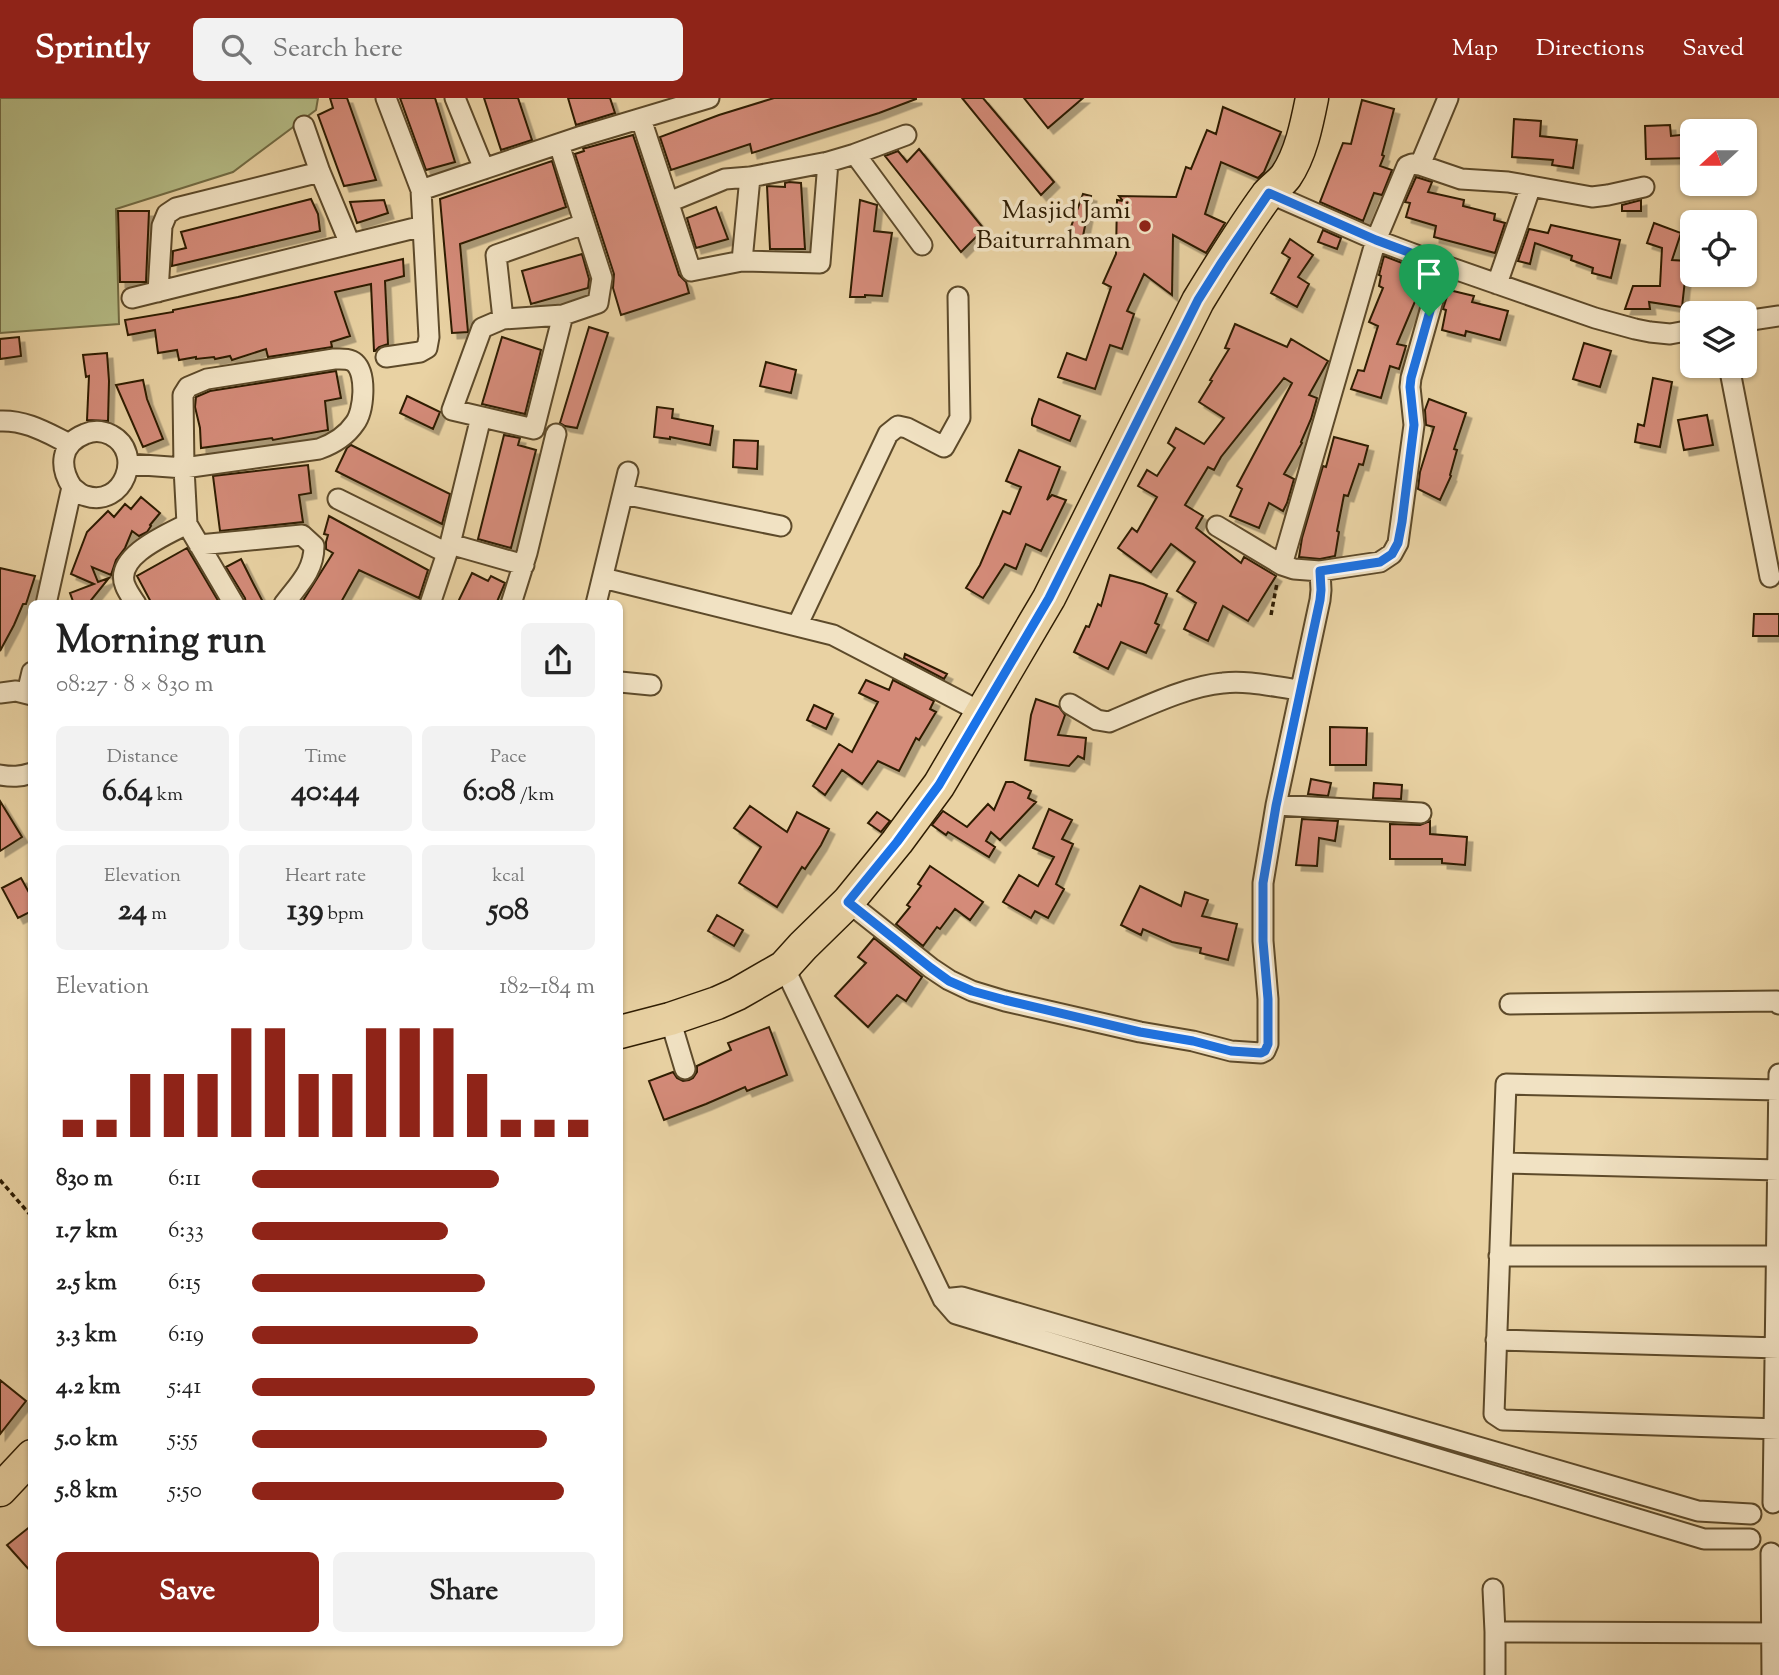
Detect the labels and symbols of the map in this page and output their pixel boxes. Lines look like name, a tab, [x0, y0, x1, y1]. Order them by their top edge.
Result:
north arrow	[1680, 119, 1757, 196]
place label: Masjid Jami Baiturrahman	[976, 193, 1131, 260]
marker: Masjid Jami Baiturrahman	[1137, 218, 1153, 234]
pin	[1399, 244, 1459, 316]

